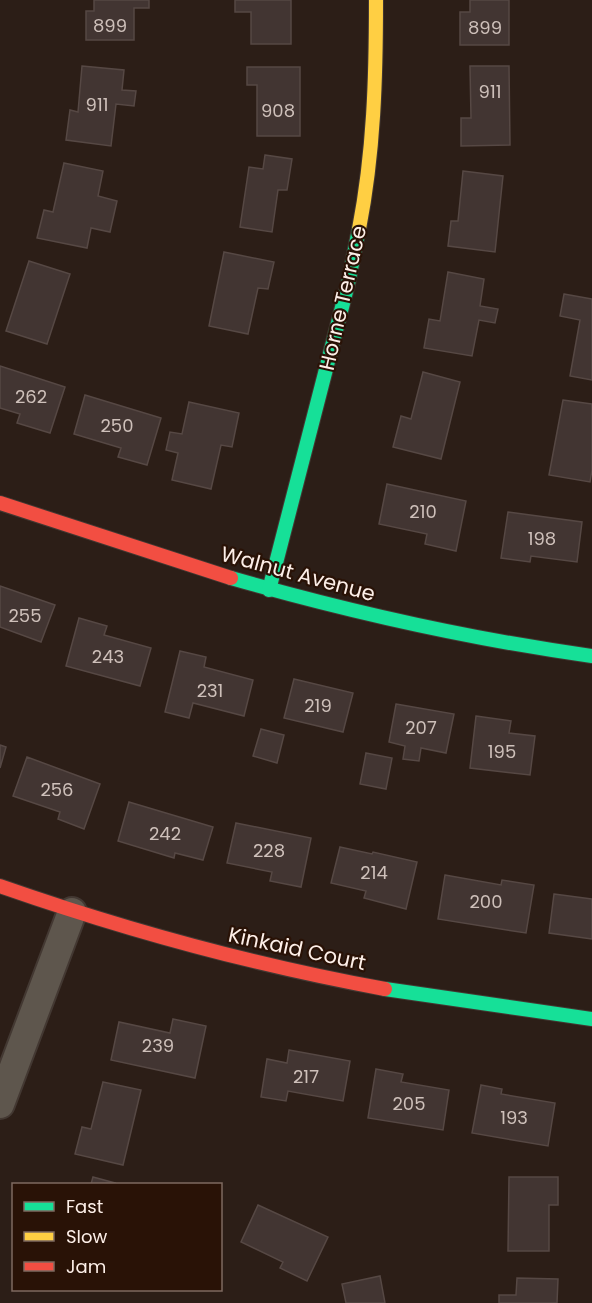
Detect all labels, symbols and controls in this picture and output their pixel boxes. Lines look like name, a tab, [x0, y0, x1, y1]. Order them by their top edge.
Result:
house number: 899	[93, 13, 127, 38]
house number: 899	[468, 15, 502, 40]
house number: 911	[479, 79, 501, 104]
house number: 911	[86, 92, 108, 117]
house number: 908	[261, 98, 295, 123]
street label: Horne Terrace	[312, 223, 373, 373]
house number: 262	[15, 384, 47, 409]
house number: 250	[101, 413, 133, 438]
house number: 210	[409, 499, 437, 524]
house number: 198	[528, 526, 556, 551]
street label: Walnut Avenue	[218, 539, 379, 608]
house number: 255	[9, 603, 41, 628]
house number: 243	[92, 644, 124, 669]
house number: 231	[197, 678, 223, 703]
house number: 219	[304, 693, 332, 718]
house number: 207	[405, 715, 437, 740]
house number: 195	[488, 739, 516, 764]
house number: 256	[40, 777, 74, 802]
house number: 242	[149, 821, 181, 846]
house number: 228	[253, 838, 285, 863]
house number: 214	[360, 860, 388, 885]
house number: 200	[470, 889, 502, 914]
street label: Kinkaid Court	[226, 920, 368, 977]
house number: 239	[142, 1033, 174, 1058]
house number: 217	[293, 1064, 319, 1089]
house number: 205	[393, 1091, 425, 1116]
house number: 193	[500, 1105, 528, 1130]
legend	[12, 1183, 222, 1291]
text: Fast	[66, 1194, 103, 1219]
text: Slow	[66, 1224, 108, 1249]
text: Jam	[66, 1254, 106, 1279]

